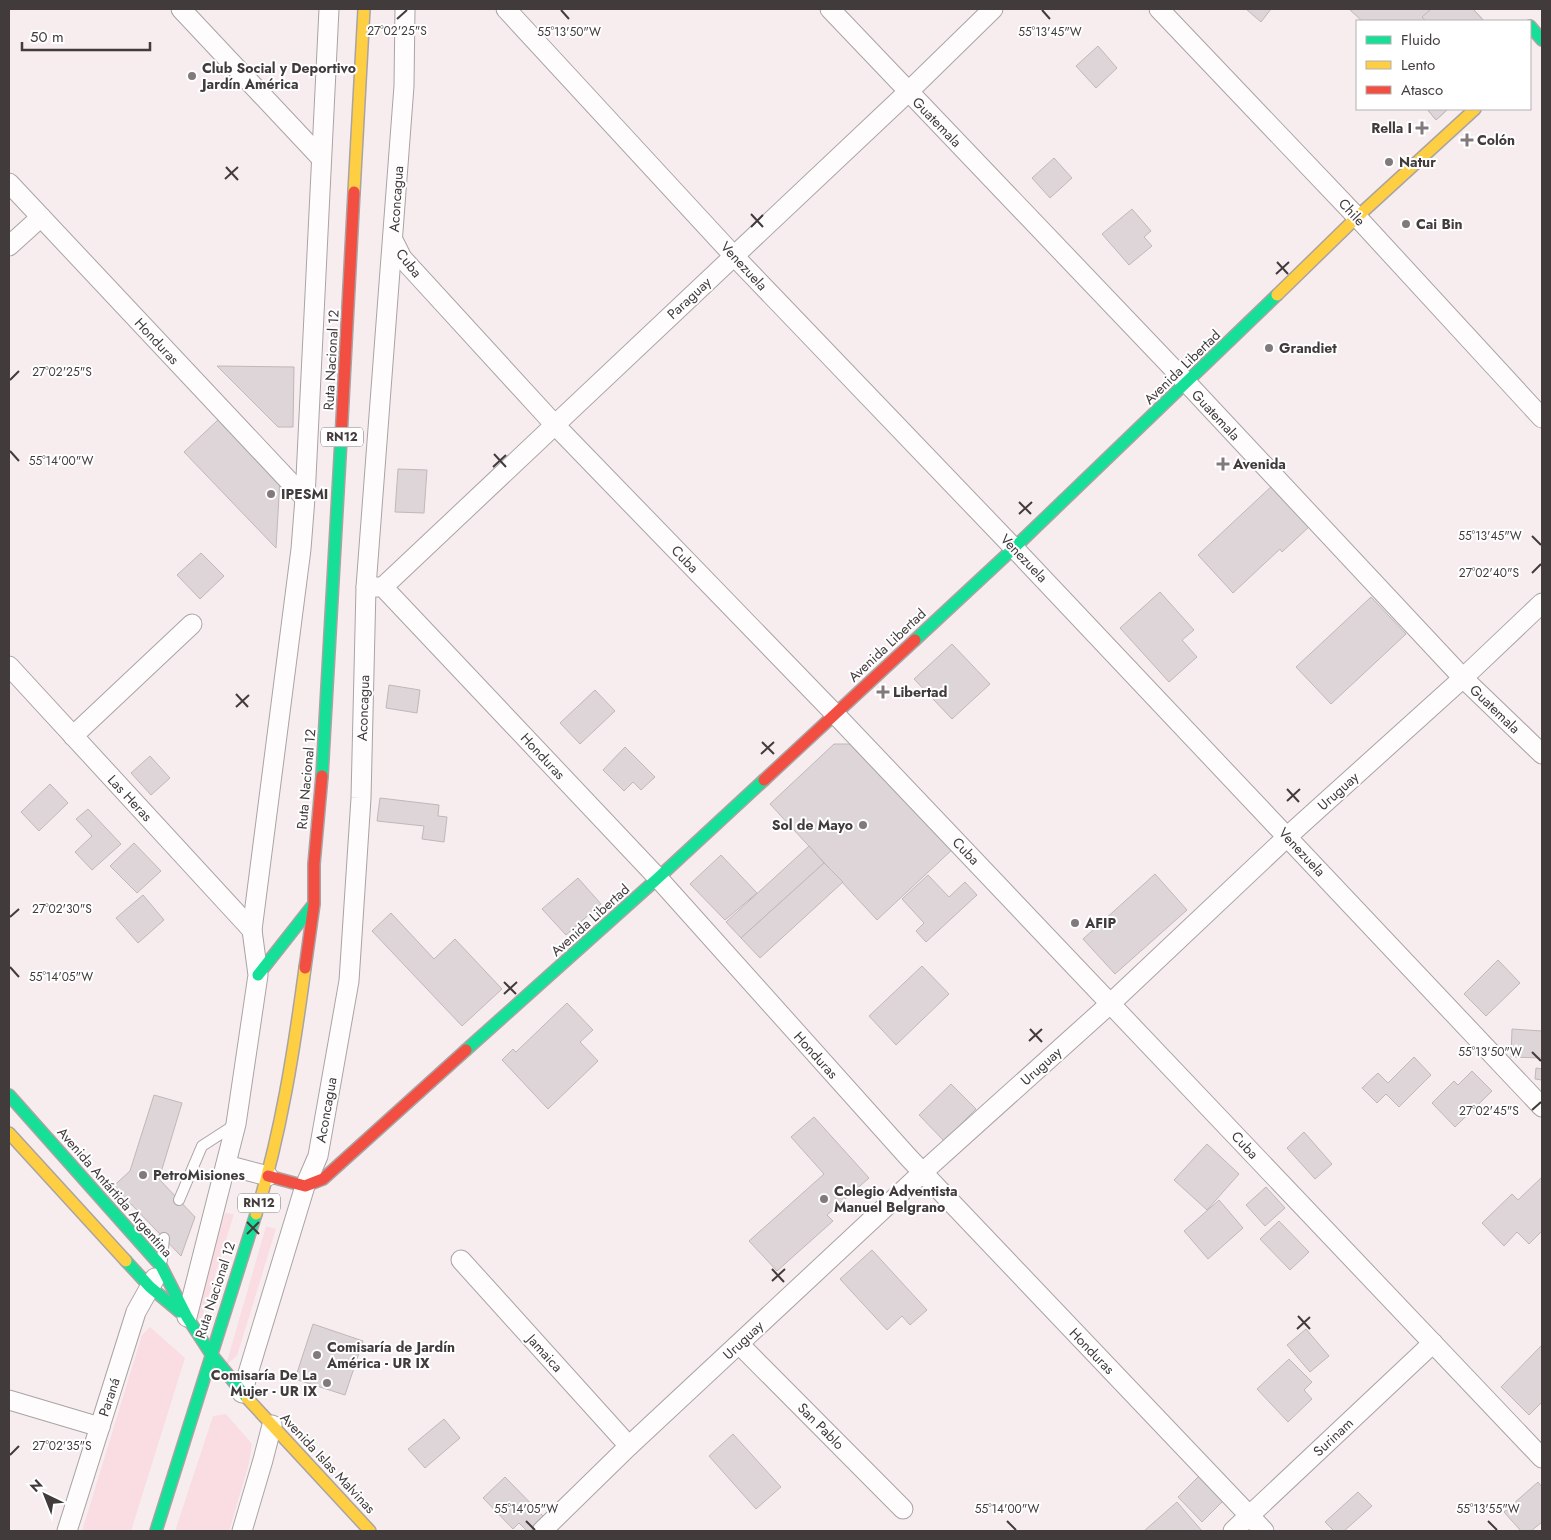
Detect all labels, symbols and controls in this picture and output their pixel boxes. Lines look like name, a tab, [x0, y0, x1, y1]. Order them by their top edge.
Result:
scale bar	[22, 20, 150, 52]
legend	[1356, 20, 1531, 110]
text: 27°02'25"S	[367, 22, 427, 40]
text: 55°13'50"W	[537, 23, 601, 41]
text: 55°13'45"W	[1018, 23, 1082, 41]
text: 50 m	[30, 26, 64, 48]
text: Fluido	[1401, 29, 1440, 51]
text: Lento	[1401, 54, 1435, 76]
place label: Club Social y Deportivo Jardín América	[199, 58, 356, 94]
marker: Club Social y Deportivo Jardín América	[186, 70, 198, 82]
text: Atasco	[1401, 79, 1443, 101]
street label: Guatemala	[908, 92, 966, 152]
place label: Rella I	[1371, 118, 1412, 138]
marker: Rella I	[1416, 122, 1428, 134]
place label: Colón	[1477, 130, 1515, 150]
marker: Colón	[1461, 134, 1473, 146]
place label: Natur	[1399, 152, 1436, 172]
marker: Natur	[1383, 156, 1395, 168]
street label: Aconcagua	[384, 165, 408, 233]
street label: Chile	[1334, 194, 1370, 230]
place label: Cai Bin	[1416, 214, 1463, 234]
marker: Cai Bin	[1400, 218, 1412, 230]
street label: Venezuela	[716, 237, 772, 295]
street label: Cuba	[391, 244, 427, 282]
street label: Paraguay	[663, 272, 716, 324]
street label: Ruta Nacional 12	[318, 309, 344, 411]
street label: Honduras	[130, 313, 184, 369]
street label: Avenida Libertad	[1139, 325, 1225, 409]
place label: Grandiet	[1279, 338, 1337, 358]
marker: Grandiet	[1263, 342, 1275, 354]
text: 27°02'25"S	[32, 363, 92, 381]
street label: Guatemala	[1187, 385, 1245, 445]
road number: RN12	[321, 428, 363, 447]
text: 55°14'00"W	[29, 452, 93, 470]
place label: Avenida	[1232, 454, 1286, 474]
marker: Avenida	[1217, 458, 1229, 470]
place label: IPESMI	[281, 484, 328, 504]
marker: IPESMI	[265, 488, 277, 500]
text: 55°13'45"W	[1458, 527, 1522, 545]
street label: Venezuela	[996, 529, 1052, 587]
street label: Cuba	[667, 541, 703, 577]
text: 27°02'40"S	[1459, 564, 1520, 582]
street label: Avenida Libertad	[844, 604, 930, 686]
street label: Aconcagua	[352, 674, 374, 742]
street label: Guatemala	[1465, 680, 1525, 738]
place label: Libertad	[893, 682, 947, 702]
marker: Libertad	[877, 686, 889, 698]
street label: Ruta Nacional 12	[292, 728, 320, 830]
street label: Honduras	[516, 728, 570, 784]
street label: Uruguay	[1313, 767, 1364, 815]
street label: Las Heras	[103, 770, 157, 826]
place label: Sol de Mayo	[772, 815, 853, 835]
marker: Sol de Mayo	[857, 819, 869, 831]
street label: Venezuela	[1274, 823, 1330, 881]
street label: Cuba	[948, 833, 984, 869]
street label: Avenida Libertad	[546, 879, 634, 961]
text: 27°02'30"S	[32, 900, 92, 918]
place label: AFIP	[1084, 913, 1117, 933]
marker: AFIP	[1069, 917, 1081, 929]
text: 55°14'05"W	[29, 968, 93, 986]
street label: Honduras	[789, 1027, 843, 1083]
street label: Uruguay	[1016, 1042, 1067, 1090]
text: 55°13'50"W	[1458, 1043, 1522, 1061]
street label: Aconcagua	[310, 1076, 342, 1144]
text: 27°02'45"S	[1459, 1102, 1519, 1120]
street label: Avenida Antártida Argentina	[53, 1123, 177, 1261]
street label: Cuba	[1227, 1127, 1263, 1163]
place label: PetroMisiones	[153, 1165, 245, 1185]
marker: PetroMisiones	[137, 1169, 149, 1181]
place label: Colegio Adventista Manuel Belgrano	[834, 1181, 958, 1217]
marker: Colegio Adventista Manuel Belgrano	[818, 1193, 830, 1205]
road number: RN12	[238, 1194, 280, 1212]
street label: Ruta Nacional 12	[190, 1239, 240, 1341]
street label: Uruguay	[718, 1315, 768, 1364]
street label: Honduras	[1065, 1323, 1119, 1379]
street label: Jamaica	[521, 1328, 567, 1376]
place label: Comisaría de Jardín América - UR IX	[326, 1337, 455, 1373]
marker: Comisaría de Jardín América - UR IX	[311, 1349, 323, 1361]
place label: Comisaría De La Mujer - UR IX	[211, 1365, 317, 1401]
street label: Paraná	[93, 1375, 125, 1419]
marker: Comisaría De La Mujer - UR IX	[321, 1377, 333, 1389]
street label: San Pablo	[793, 1398, 849, 1454]
street label: Avenida Islas Malvinas	[276, 1408, 380, 1518]
street label: Surinam	[1308, 1413, 1358, 1461]
text: 27°02'35"S	[32, 1437, 92, 1455]
north arrow	[20, 1470, 70, 1520]
text: N	[25, 1474, 47, 1497]
text: 55°14'05"W	[494, 1500, 558, 1518]
text: 55°14'00"W	[975, 1500, 1039, 1518]
text: 55°13'55"W	[1456, 1500, 1520, 1518]

